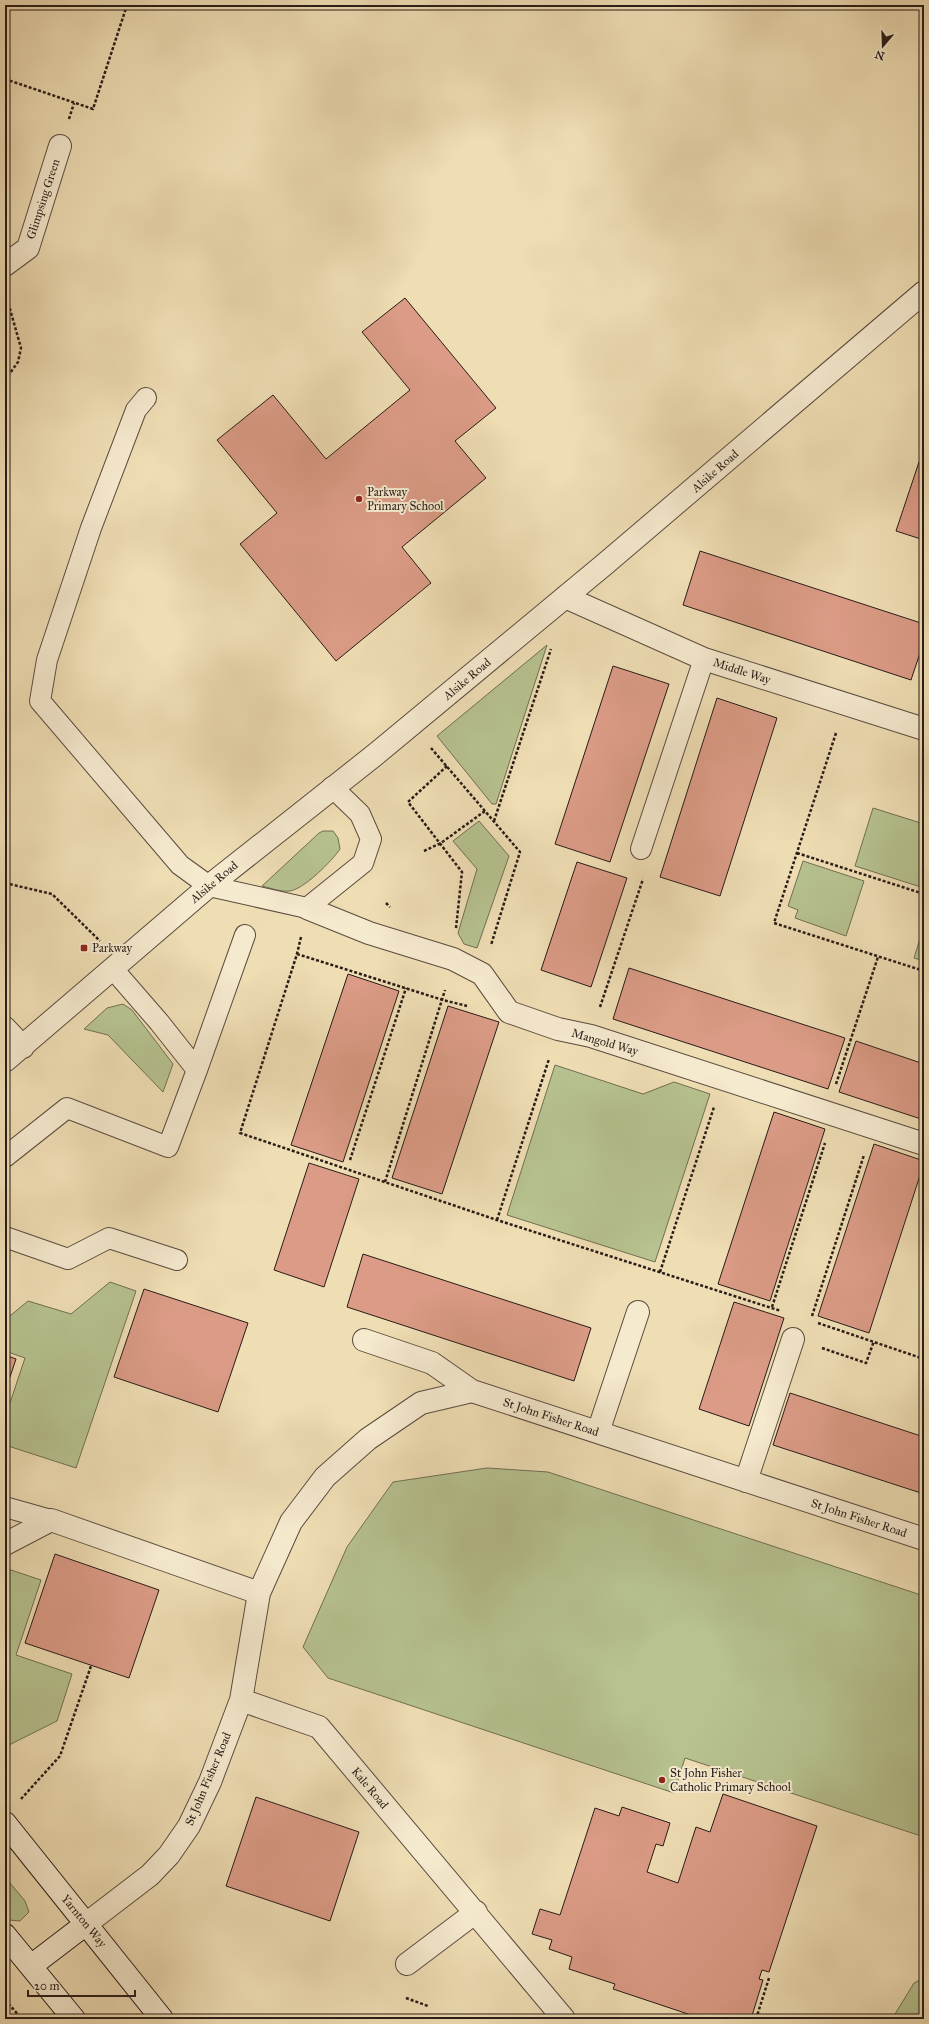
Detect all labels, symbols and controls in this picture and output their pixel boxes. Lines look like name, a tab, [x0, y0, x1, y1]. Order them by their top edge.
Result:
north arrow	[863, 26, 903, 66]
text: N	[873, 47, 886, 63]
street label: Glimpsing Green	[23, 157, 64, 241]
street label: Alsike Road	[688, 447, 741, 496]
place label: Parkway Primary School	[367, 485, 444, 513]
marker: Parkway Primary School	[354, 494, 364, 504]
street label: Alsike Road	[440, 655, 494, 704]
street label: Middle Way	[711, 655, 773, 687]
street label: Alsike Road	[187, 858, 241, 907]
place label: Parkway	[92, 941, 132, 955]
marker: Parkway	[79, 943, 89, 953]
street label: Mangold Way	[570, 1026, 640, 1059]
street label: St John Fisher Road	[501, 1395, 601, 1440]
street label: St John Fisher Road	[809, 1496, 909, 1541]
street label: St John Fisher Road	[182, 1730, 235, 1828]
street label: Kale Road	[349, 1764, 391, 1812]
place label: St John Fisher Catholic Primary School	[670, 1766, 792, 1794]
marker: St John Fisher Catholic Primary School	[657, 1775, 667, 1785]
street label: Yarnton Way	[59, 1892, 110, 1950]
scale bar	[28, 1972, 135, 1998]
text: 20 m	[34, 1979, 60, 1993]

